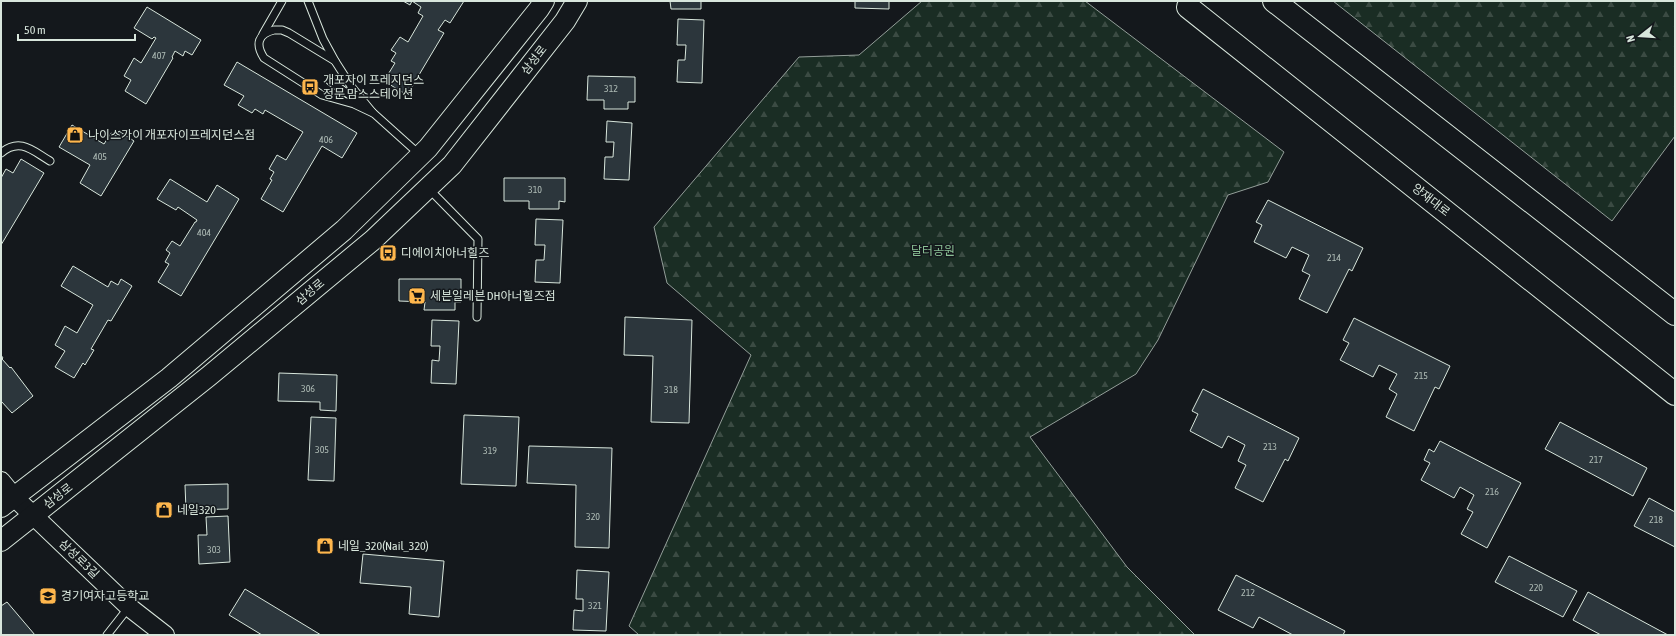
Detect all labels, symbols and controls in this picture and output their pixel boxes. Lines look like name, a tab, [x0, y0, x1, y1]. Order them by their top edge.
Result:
scale bar	[18, 16, 135, 42]
north arrow	[1620, 16, 1660, 56]
text: 50 m	[24, 23, 46, 37]
text: N	[1624, 34, 1637, 44]
street label: 삼성로	[518, 43, 550, 77]
house number: 407	[152, 50, 166, 61]
place label: 개포자이 프레지던스 정문 맘스스테이션	[323, 73, 424, 101]
bus stop icon: 개포자이 프레지던스 정문 맘스스테이션	[300, 77, 320, 97]
house number: 312	[604, 83, 618, 94]
shop icon: 나이스가이 개포자이프레지던스점	[65, 125, 85, 145]
place label: 나이스가이 개포자이프레지던스점	[88, 128, 255, 142]
house number: 406	[319, 134, 333, 145]
house number: 405	[93, 151, 107, 162]
street label: 양재대로	[1409, 181, 1453, 219]
house number: 310	[528, 184, 542, 195]
house number: 404	[197, 227, 211, 238]
bus stop icon: 디에이치아너힐즈	[378, 243, 398, 263]
park label: 달터공원	[911, 244, 955, 258]
place label: 디에이치아너힐즈	[401, 246, 489, 260]
house number: 214	[1327, 252, 1341, 263]
street label: 삼성로	[293, 276, 327, 308]
supermarket icon: 세븐일레븐 DH아너힐즈점	[407, 286, 427, 306]
place label: 세븐일레븐 DH아너힐즈점	[430, 289, 556, 303]
house number: 215	[1414, 370, 1428, 381]
house number: 306	[301, 383, 315, 394]
house number: 318	[664, 384, 678, 395]
house number: 213	[1263, 441, 1277, 452]
house number: 305	[315, 444, 329, 455]
house number: 319	[483, 445, 497, 456]
house number: 217	[1589, 454, 1603, 465]
street label: 삼성로	[41, 480, 75, 512]
house number: 216	[1485, 486, 1499, 497]
shop icon: 네일320	[154, 500, 174, 520]
place label: 네일320	[177, 503, 216, 517]
house number: 320	[586, 511, 600, 522]
house number: 218	[1649, 514, 1663, 525]
shop icon: 네일_320(Nail_320)	[315, 536, 335, 556]
street label: 삼성로3길	[56, 537, 102, 581]
place label: 네일_320(Nail_320)	[338, 539, 429, 553]
house number: 303	[207, 544, 221, 555]
house number: 220	[1529, 582, 1543, 593]
school or university icon: 경기여자고등학교	[38, 586, 58, 606]
house number: 212	[1241, 587, 1255, 598]
place label: 경기여자고등학교	[61, 589, 149, 603]
house number: 321	[588, 600, 602, 611]

